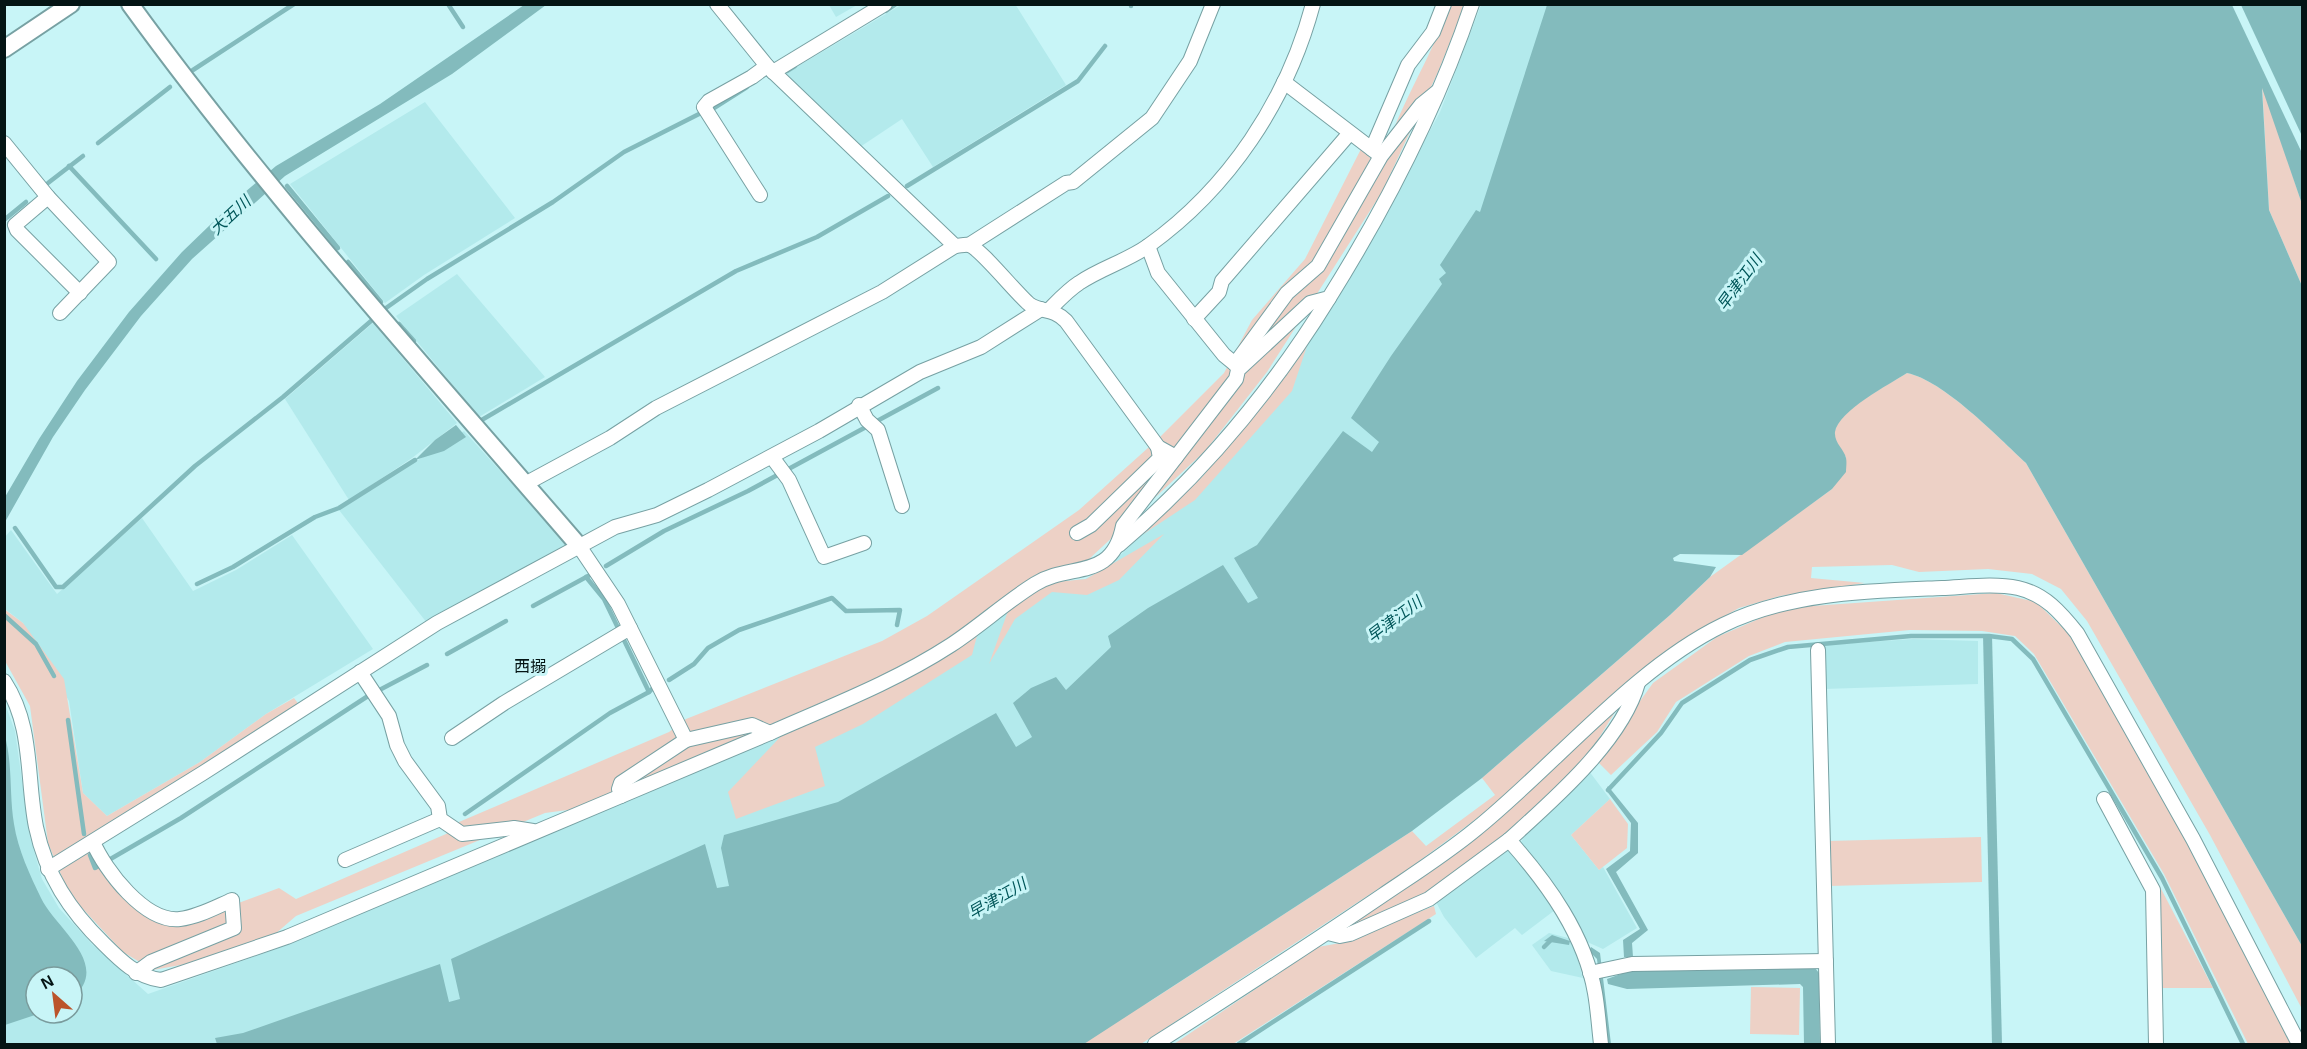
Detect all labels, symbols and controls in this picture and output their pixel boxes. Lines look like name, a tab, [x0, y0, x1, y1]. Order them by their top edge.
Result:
water label: 大五川	[207, 191, 255, 238]
water label: 早津江川	[1714, 250, 1766, 313]
water label: 早津江川	[1364, 592, 1427, 645]
district label: 西搦	[514, 658, 546, 675]
water label: 早津江川	[965, 874, 1031, 922]
north arrow	[24, 965, 84, 1025]
text: N	[38, 972, 56, 992]

